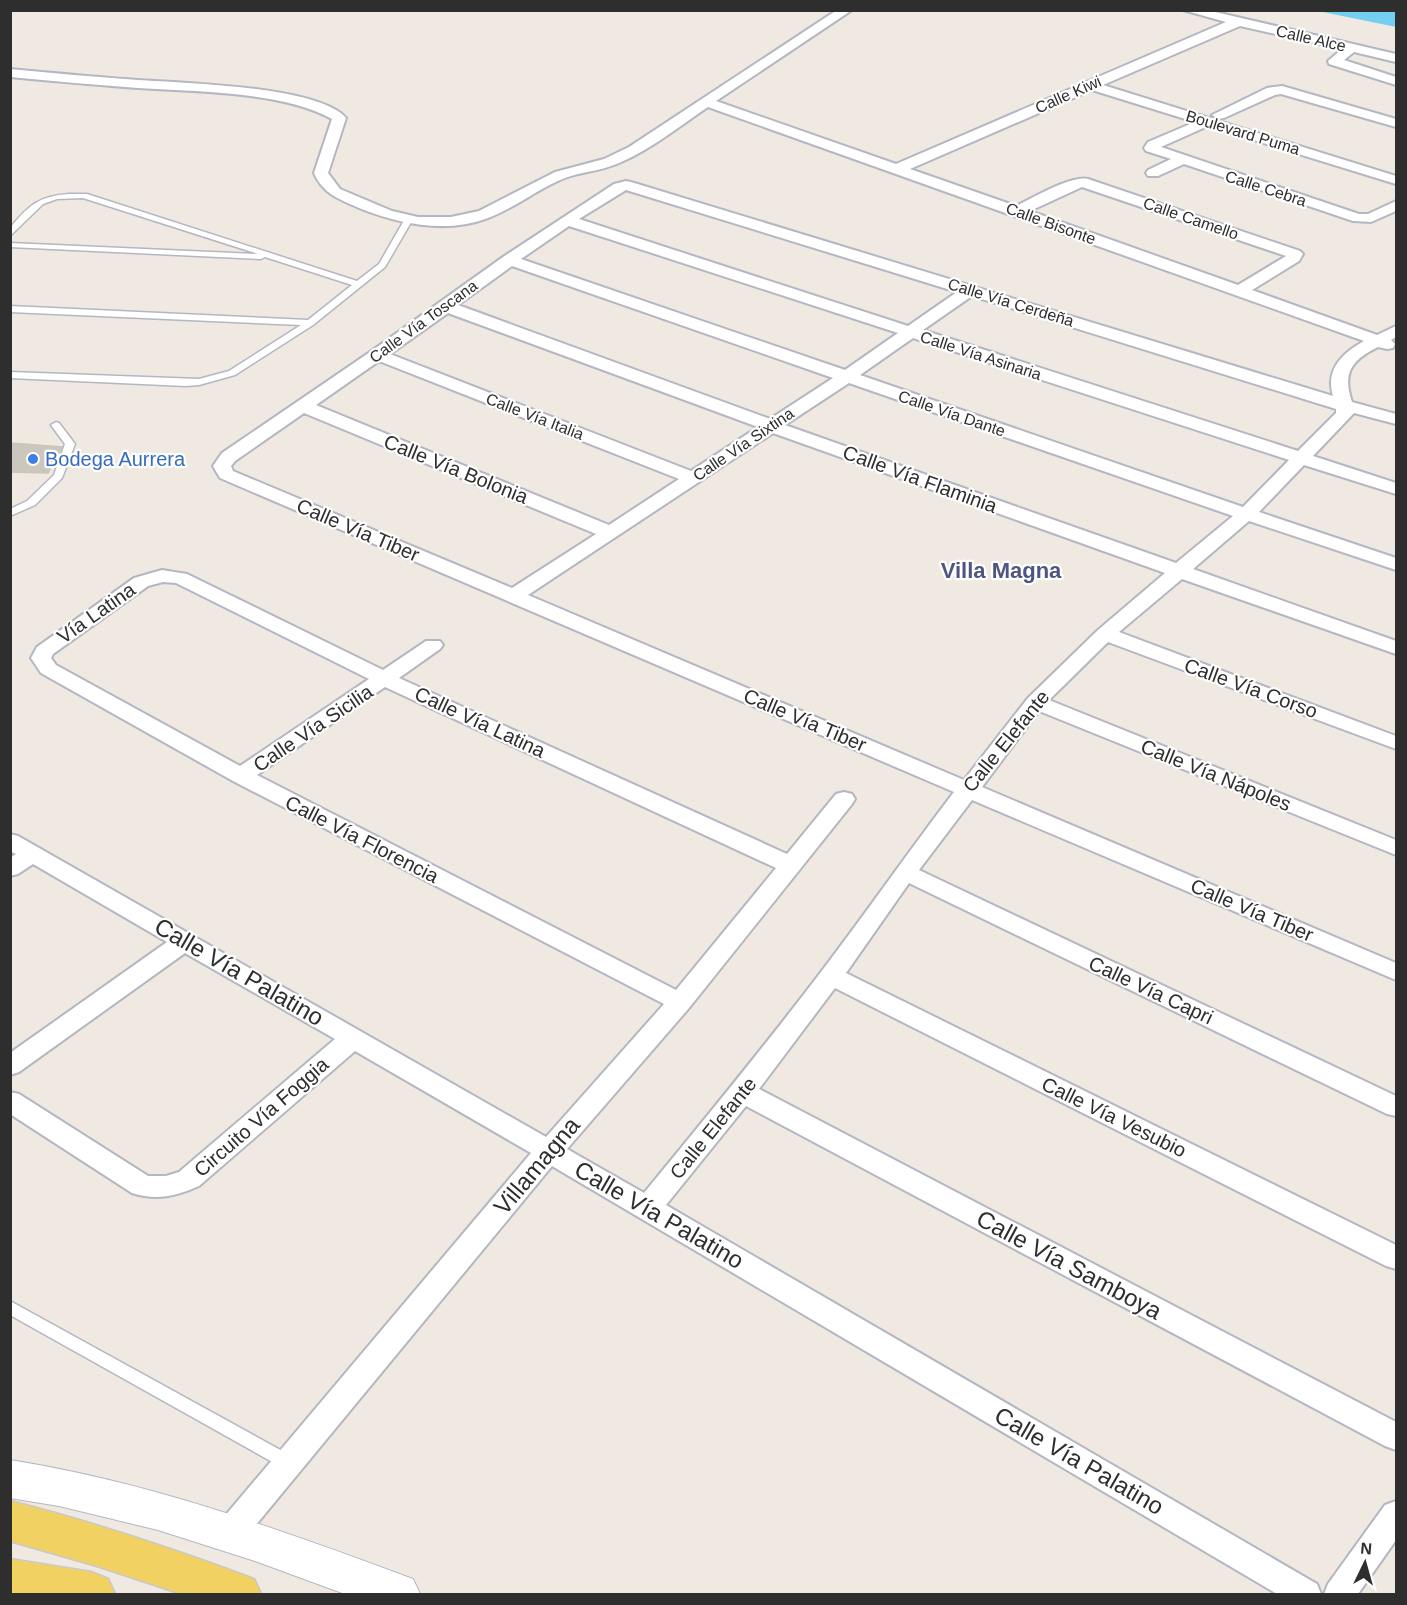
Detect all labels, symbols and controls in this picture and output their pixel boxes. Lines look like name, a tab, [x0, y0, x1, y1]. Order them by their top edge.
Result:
street label: Calle Alce	[1274, 22, 1348, 55]
street label: Calle Kiwi	[1033, 72, 1104, 117]
street label: Boulevard Puma	[1184, 107, 1302, 158]
street label: Calle Cebra	[1223, 167, 1309, 210]
street label: Calle Camello	[1141, 194, 1241, 243]
street label: Calle Bisonte	[1004, 199, 1098, 248]
street label: Calle Vía Cerdeña	[946, 275, 1076, 330]
street label: Calle Vía Toscana	[366, 277, 480, 366]
street label: Calle Vía Asinaria	[918, 328, 1044, 383]
street label: Calle Vía Dante	[896, 387, 1008, 440]
street label: Calle Vía Italia	[484, 390, 586, 443]
street label: Calle Vía Sixtina	[690, 404, 797, 484]
street label: Calle Vía Bolonia	[381, 430, 532, 508]
street label: Calle Vía Flaminia	[840, 441, 1001, 517]
place label: Bodega Aurrera	[45, 448, 186, 470]
marker: Bodega Aurrera	[26, 452, 40, 466]
street label: Calle Vía Tiber	[293, 494, 423, 566]
district label: Villa Magna	[941, 558, 1062, 583]
street label: Vía Latina	[53, 578, 140, 648]
street label: Calle Vía Corso	[1181, 654, 1321, 722]
street label: Calle Vía Sicilia	[249, 680, 377, 776]
street label: Calle Vía Latina	[411, 682, 549, 762]
street label: Calle Vía Tiber	[740, 684, 870, 756]
street label: Calle Elefante	[958, 686, 1054, 796]
street label: Calle Vía Nápoles	[1138, 735, 1294, 815]
street label: Calle Vía Florencia	[282, 791, 443, 888]
street label: Calle Vía Tiber	[1187, 874, 1317, 946]
street label: Calle Vía Palatino	[150, 912, 329, 1031]
street label: Calle Vía Capri	[1085, 952, 1217, 1028]
street label: Circuito Vía Foggia	[190, 1052, 333, 1181]
street label: Calle Elefante	[665, 1073, 761, 1183]
street label: Calle Vía Vesubio	[1038, 1073, 1190, 1161]
street label: Villamagna	[488, 1111, 585, 1220]
street label: Calle Vía Palatino	[570, 1155, 749, 1274]
street label: Calle Vía Samboya	[972, 1204, 1167, 1325]
street label: Calle Vía Palatino	[990, 1401, 1169, 1520]
north arrow	[1335, 1533, 1395, 1593]
text: N	[1360, 1540, 1373, 1558]

